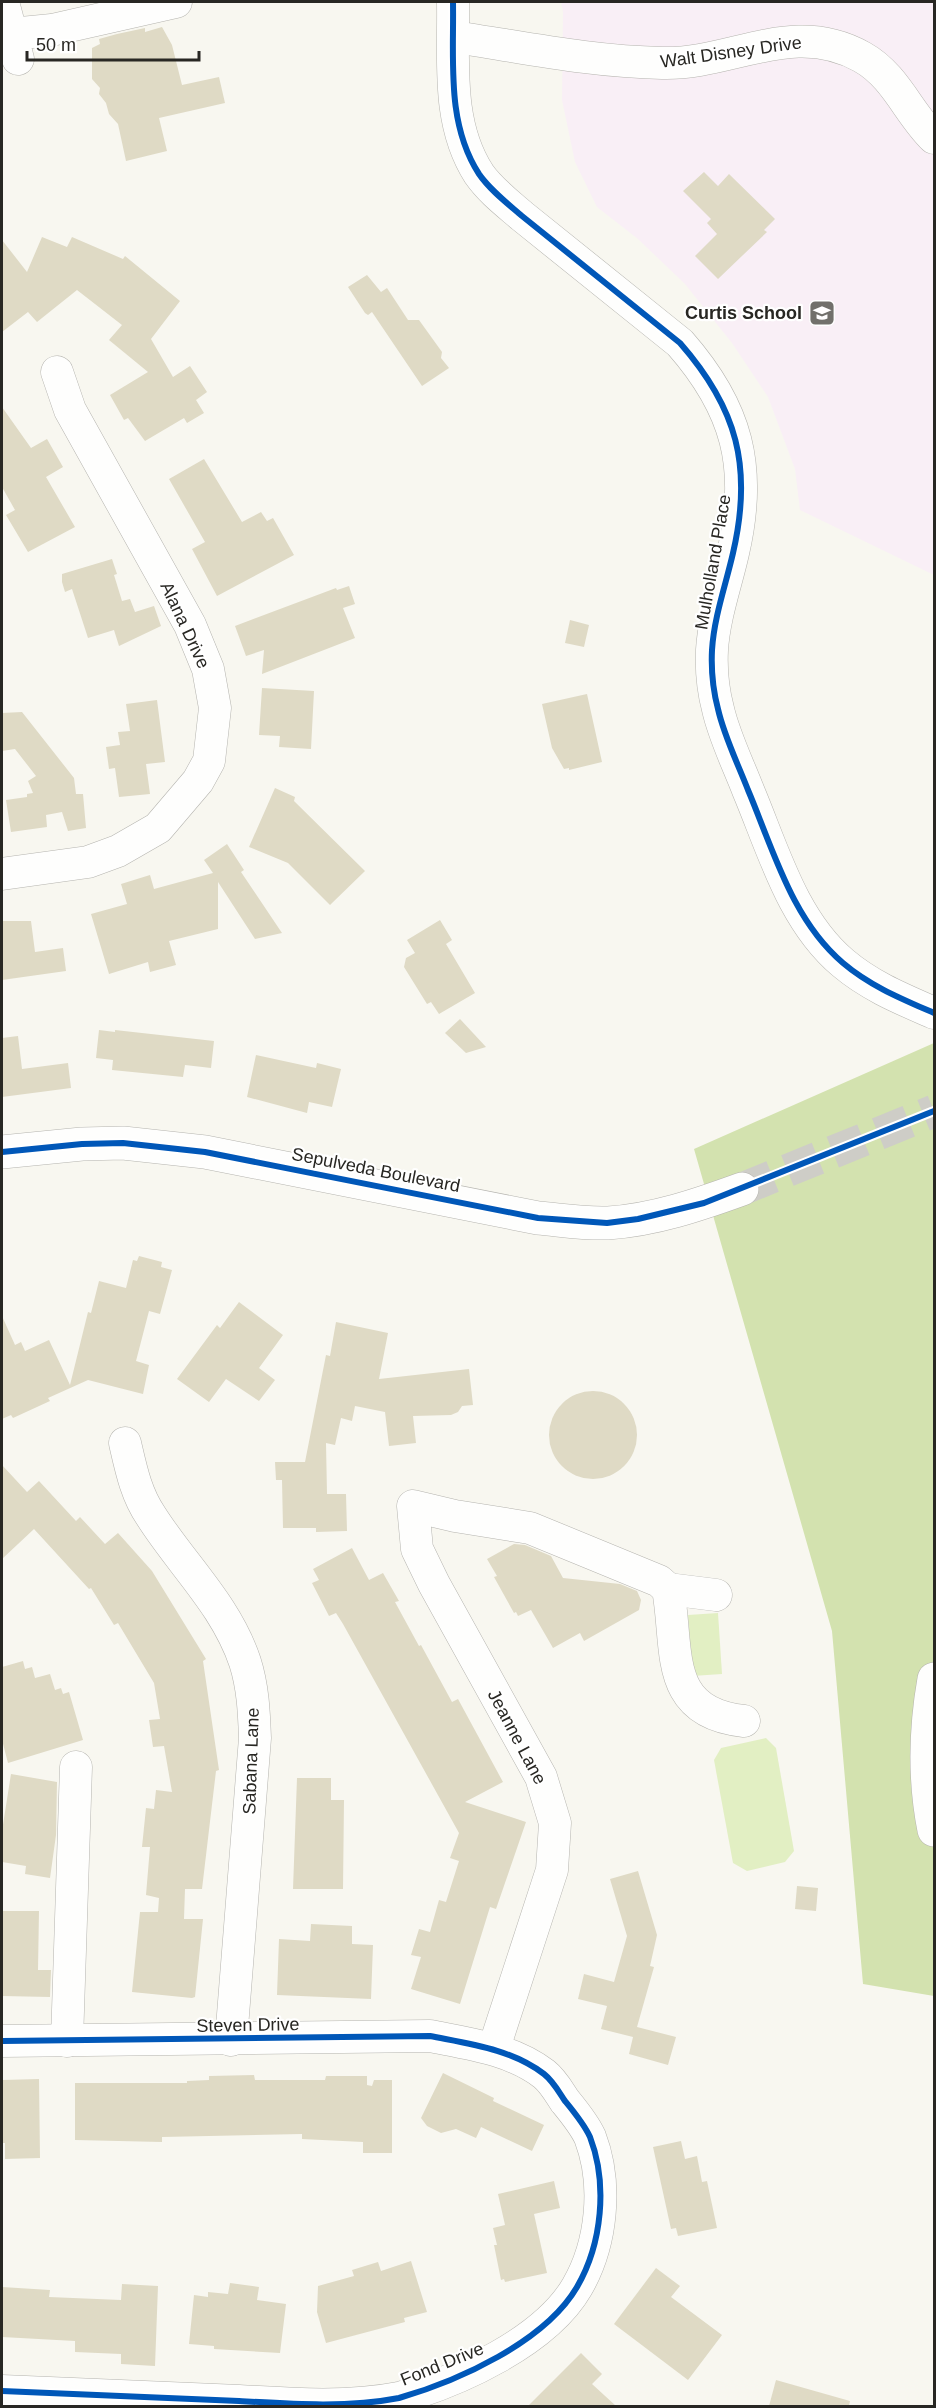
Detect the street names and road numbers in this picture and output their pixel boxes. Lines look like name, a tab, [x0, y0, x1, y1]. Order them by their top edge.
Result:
street label: Walt Disney Drive	[659, 32, 803, 72]
street label: Mulholland Place	[691, 493, 735, 631]
street label: Alana Drive	[156, 579, 214, 671]
street label: Sepulveda Boulevard	[290, 1144, 462, 1196]
street label: Jeanne Lane	[484, 1686, 550, 1788]
street label: Sabana Lane	[239, 1707, 263, 1815]
street label: Steven Drive	[196, 2014, 300, 2036]
street label: Fond Drive	[397, 2338, 487, 2390]

